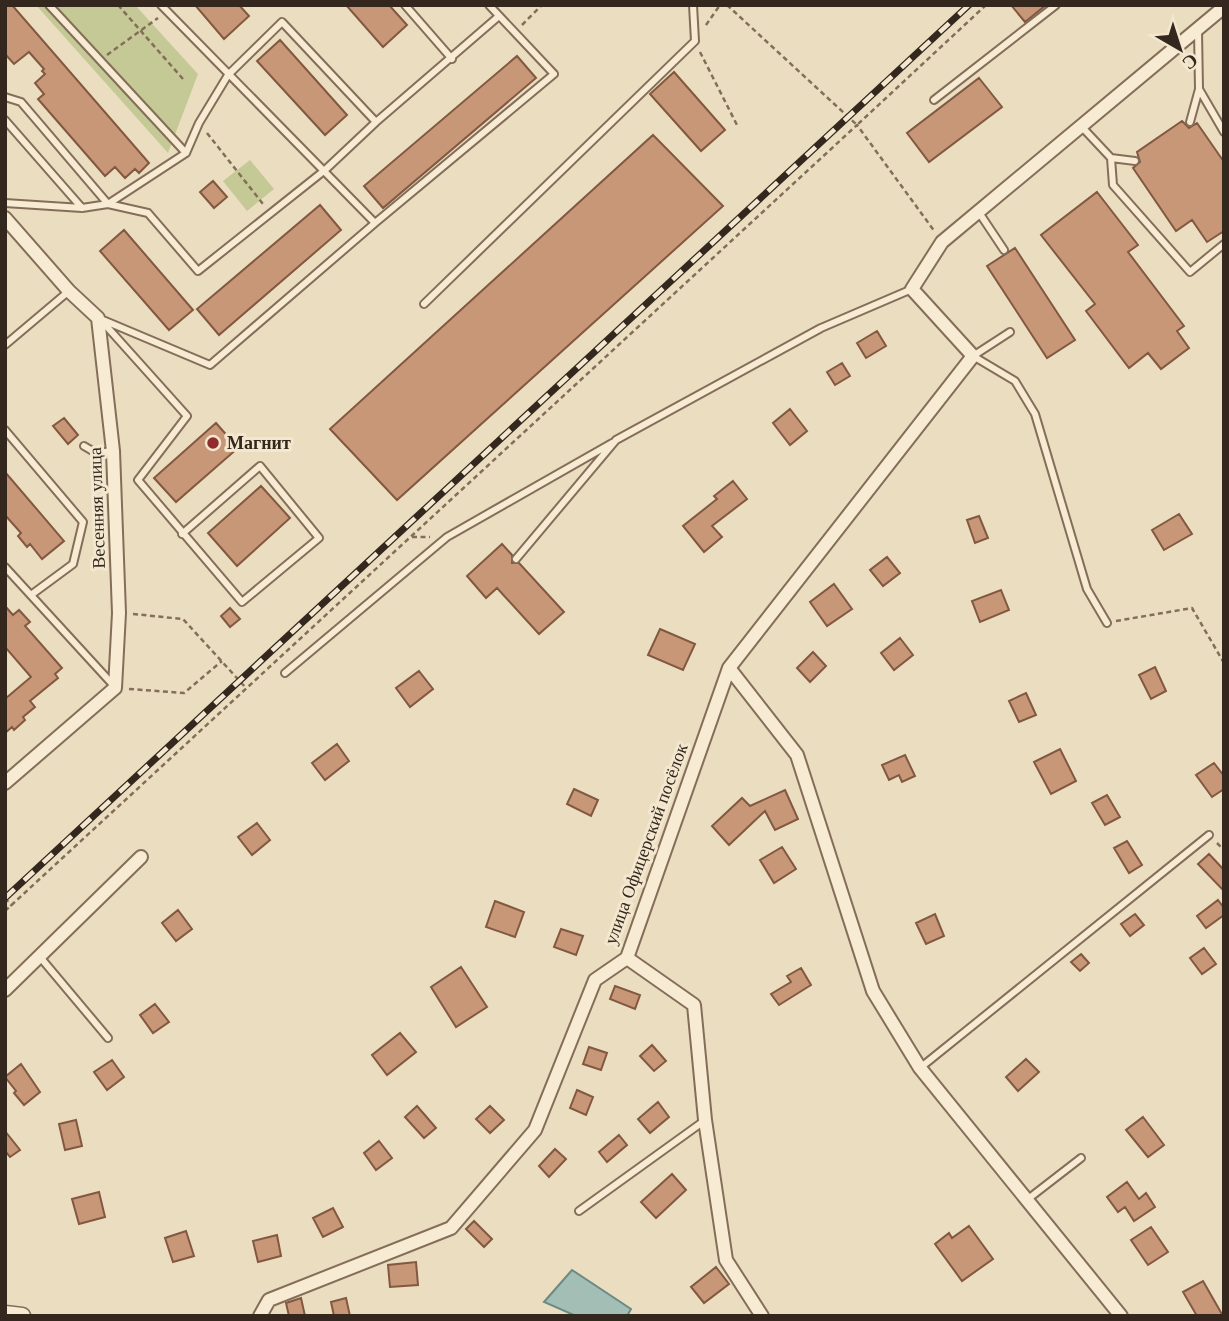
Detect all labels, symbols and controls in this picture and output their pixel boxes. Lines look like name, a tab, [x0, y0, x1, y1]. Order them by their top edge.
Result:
north arrow	[1145, 14, 1215, 84]
text: С	[1178, 49, 1202, 74]
place label: Магнит	[227, 433, 291, 453]
marker: Магнит	[205, 435, 221, 451]
street label: Весенняя улица	[85, 447, 109, 569]
street label: улица Офицерский посёлок	[600, 741, 692, 947]

